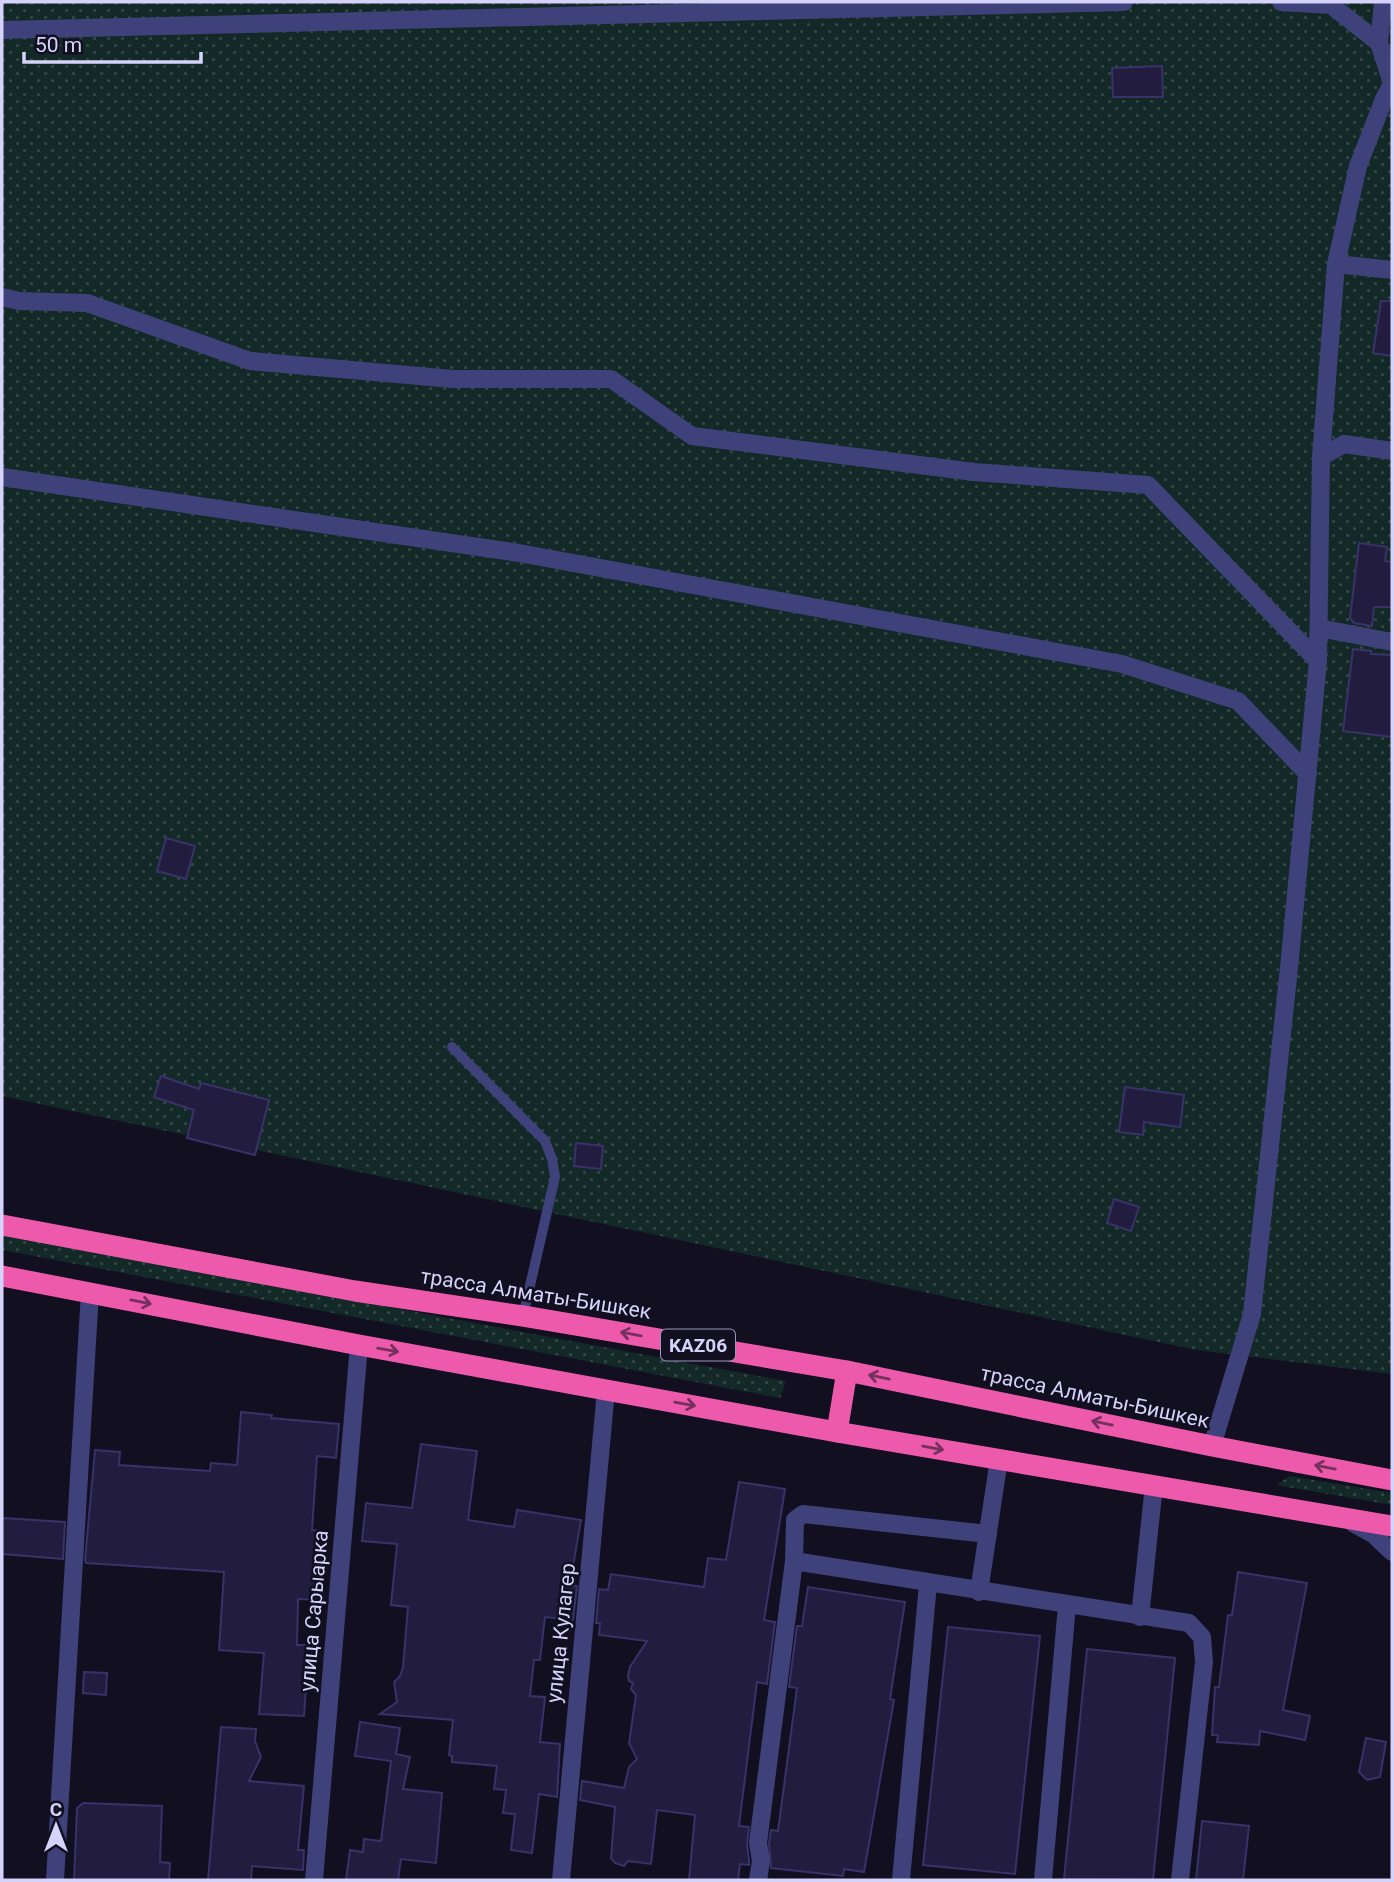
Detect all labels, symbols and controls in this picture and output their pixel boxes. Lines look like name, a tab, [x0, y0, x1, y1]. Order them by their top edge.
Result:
scale bar	[24, 21, 201, 65]
text: 50 m	[35, 33, 82, 57]
street label: трасса Алматы-Бишкек	[419, 1264, 654, 1324]
one-way arrow	[129, 1295, 152, 1309]
one-way arrow	[620, 1327, 643, 1340]
road number: KАZ06	[661, 1330, 735, 1360]
one-way arrow	[377, 1344, 399, 1357]
street label: трасса Алматы-Бишкек	[979, 1361, 1212, 1433]
one-way arrow	[868, 1370, 891, 1384]
one-way arrow	[673, 1398, 696, 1411]
one-way arrow	[1091, 1416, 1114, 1429]
one-way arrow	[921, 1442, 944, 1455]
one-way arrow	[1314, 1460, 1337, 1473]
street label: улица Сарыарка	[295, 1529, 333, 1693]
street label: улица Кулагер	[542, 1562, 580, 1704]
north arrow	[21, 1791, 91, 1861]
text: С	[50, 1798, 62, 1821]

